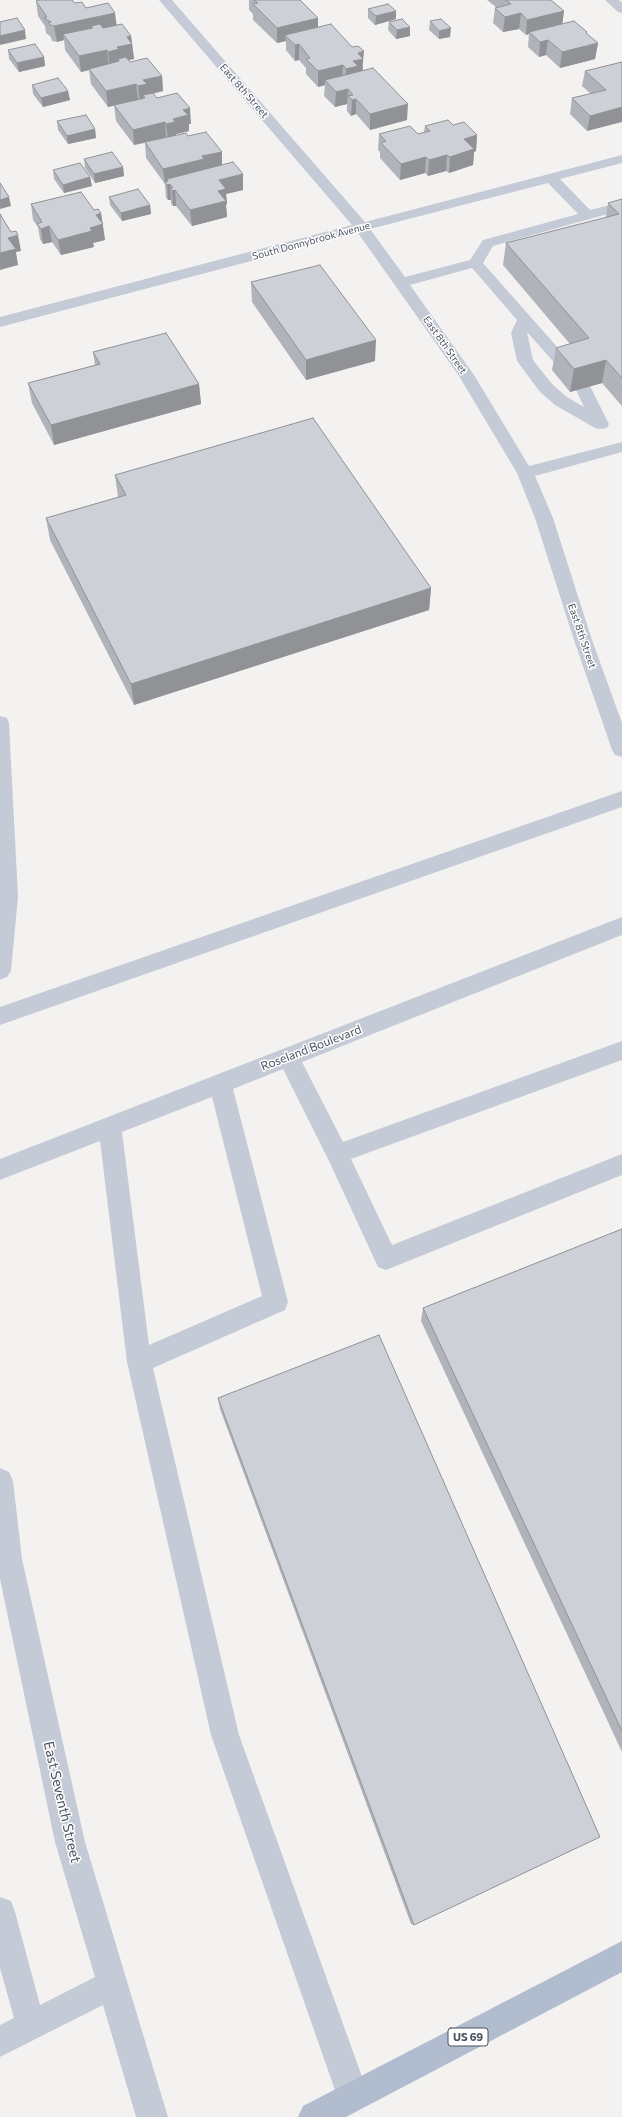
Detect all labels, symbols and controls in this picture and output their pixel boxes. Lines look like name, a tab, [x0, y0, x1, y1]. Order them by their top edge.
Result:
street label: East 8th Street	[217, 61, 271, 121]
street label: South Donnybrook Avenue	[251, 219, 371, 263]
street label: East 8th Street	[421, 314, 469, 376]
street label: East 8th Street	[565, 602, 599, 670]
street label: Roseland Boulevard	[259, 1022, 363, 1074]
street label: East Seventh Street	[40, 1740, 84, 1864]
road number: US 69	[448, 2028, 488, 2046]

